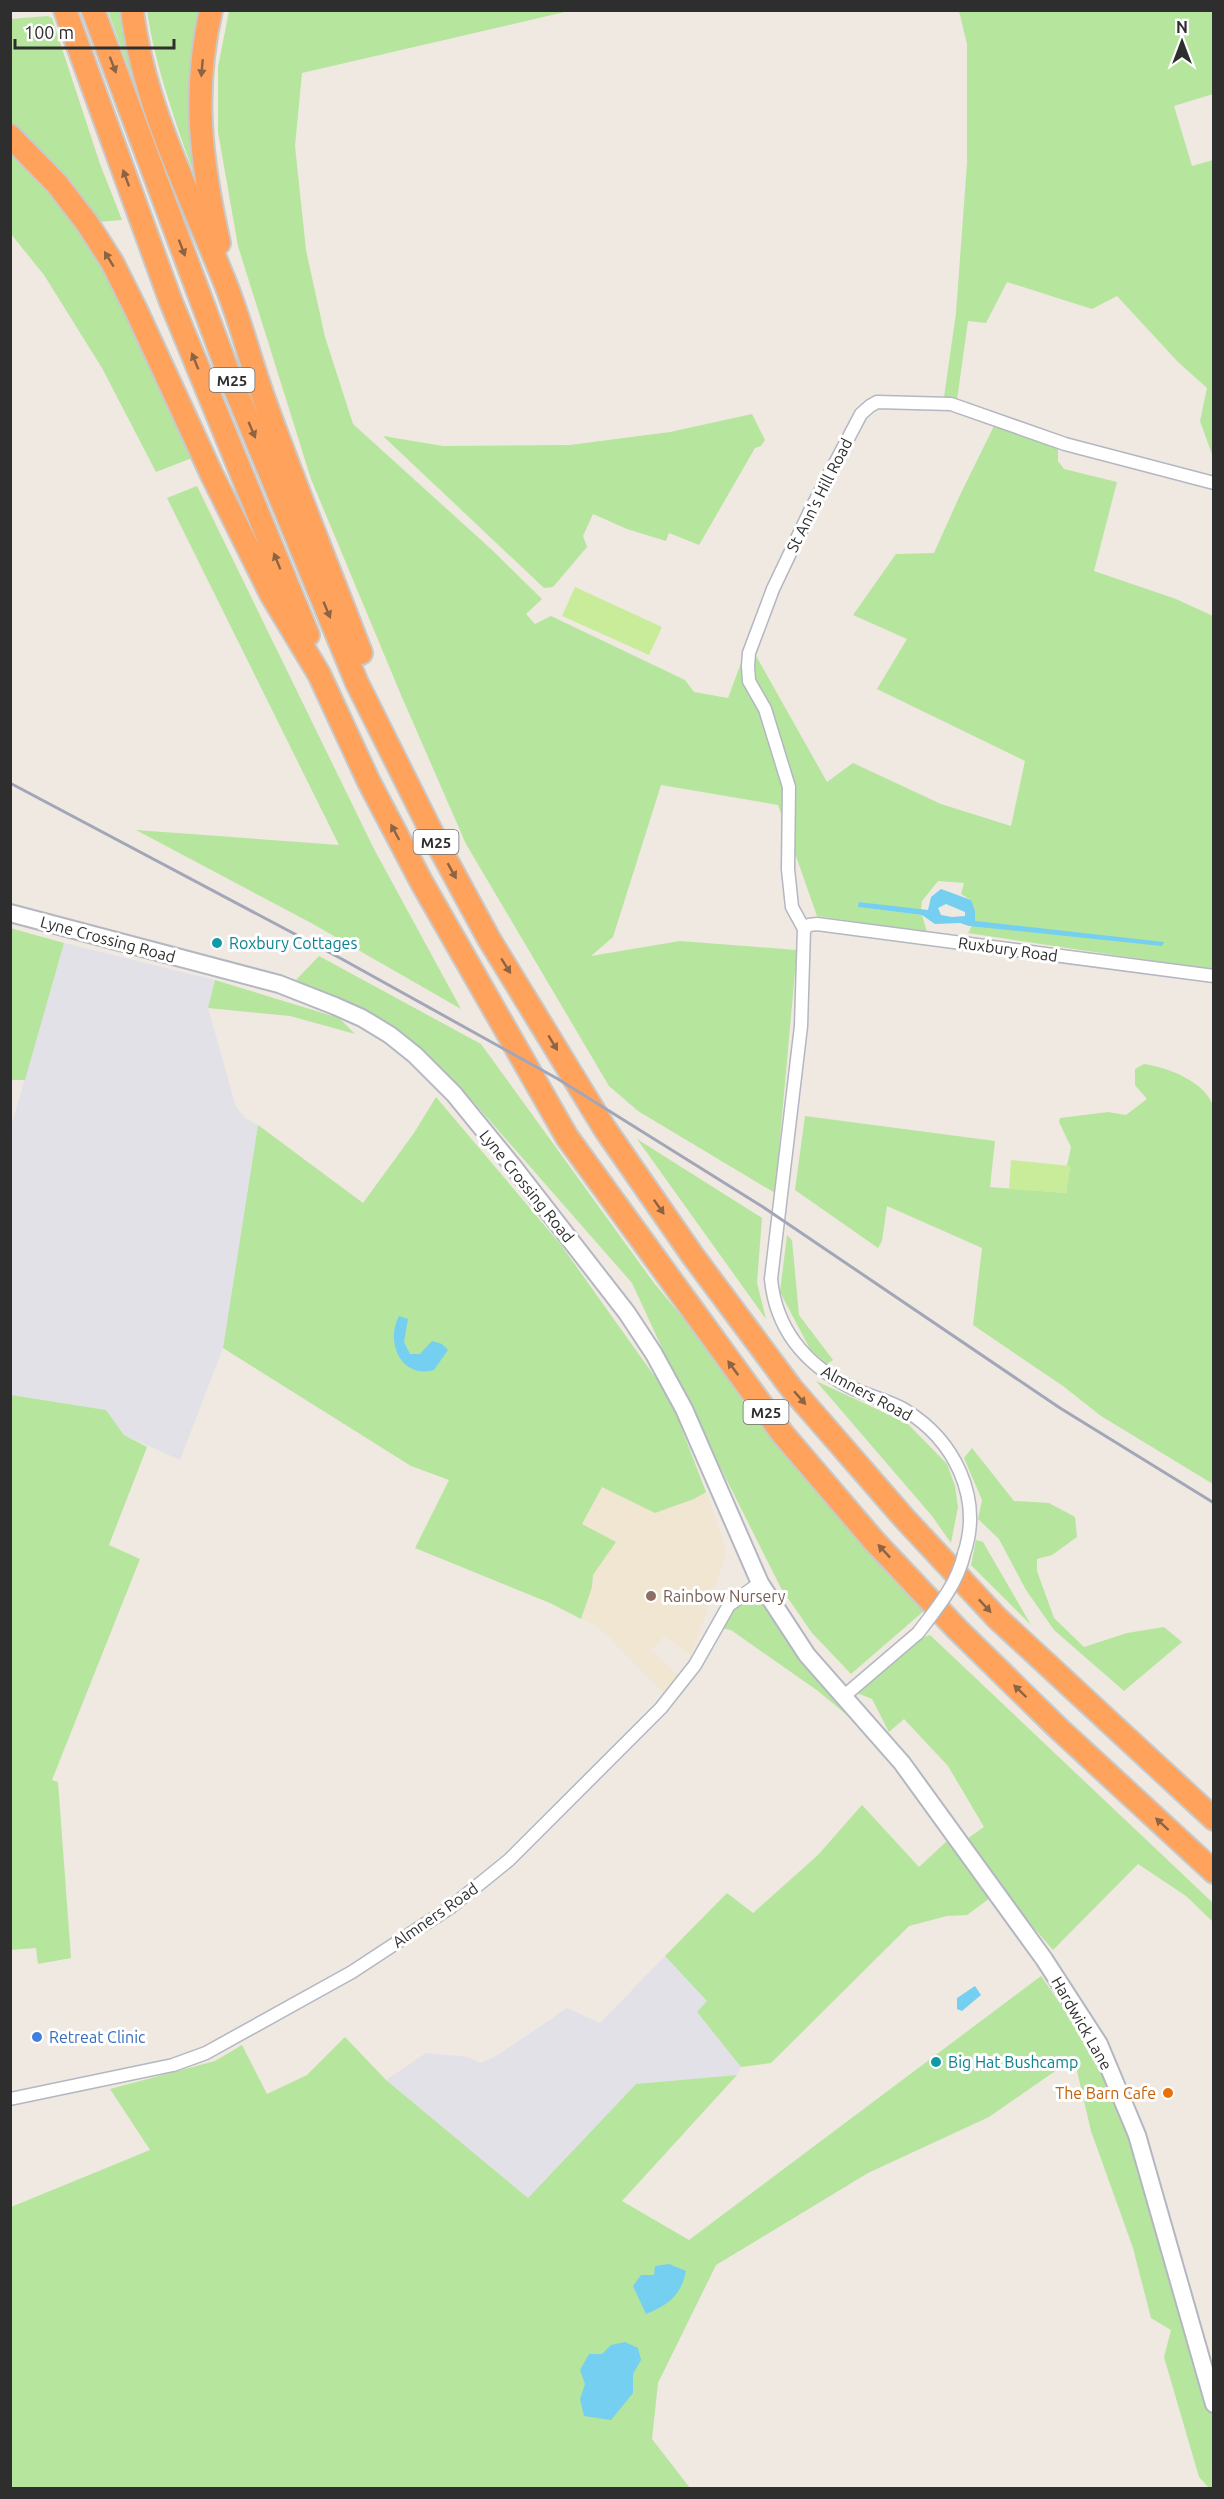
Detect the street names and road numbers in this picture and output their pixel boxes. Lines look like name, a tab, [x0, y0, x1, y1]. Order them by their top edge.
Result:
road number: M25	[210, 368, 254, 392]
street label: St Ann's Hill Road	[783, 435, 855, 555]
road number: M25	[414, 830, 458, 854]
street label: Lyne Crossing Road	[38, 912, 178, 966]
street label: Ruxbury Road	[957, 933, 1059, 965]
street label: Lyne Crossing Road	[476, 1126, 578, 1246]
street label: Almners Road	[819, 1362, 915, 1424]
road number: M25	[744, 1400, 789, 1424]
street label: Almners Road	[389, 1879, 481, 1951]
street label: Hardwick Lane	[1048, 1973, 1116, 2073]

